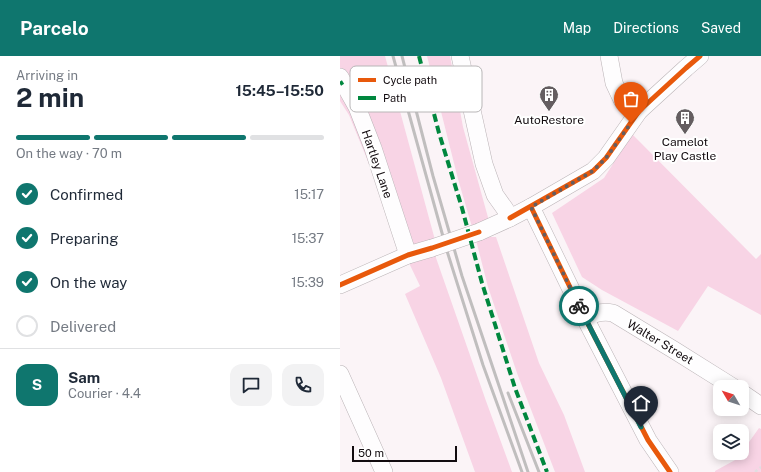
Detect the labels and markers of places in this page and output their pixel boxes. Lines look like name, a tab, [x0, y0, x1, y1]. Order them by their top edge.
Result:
pin	[614, 82, 648, 123]
building icon: AutoRestore	[538, 84, 560, 112]
building icon: Camelot Play Castle	[674, 107, 696, 135]
place label: AutoRestore	[514, 113, 584, 127]
place label: Camelot Play Castle	[654, 135, 716, 163]
pin	[624, 386, 658, 427]

